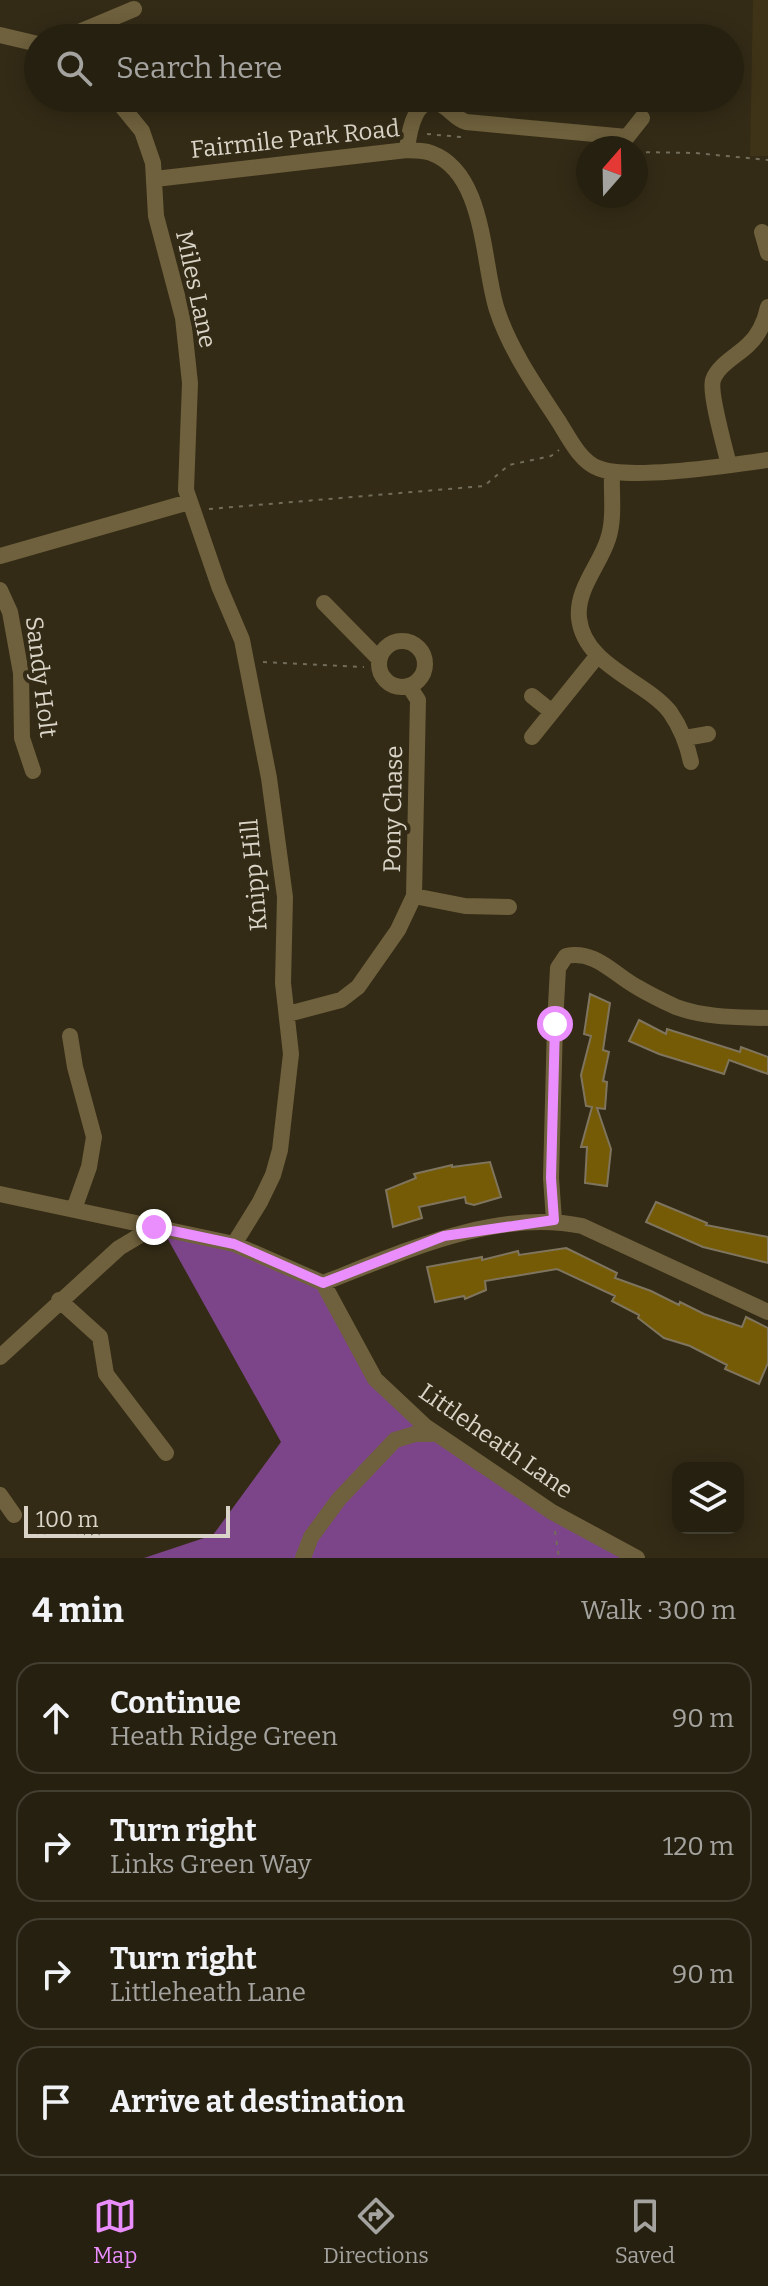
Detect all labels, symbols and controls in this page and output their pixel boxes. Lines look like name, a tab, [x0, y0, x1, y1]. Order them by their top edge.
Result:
search box	[24, 24, 744, 112]
icon: search	[52, 46, 96, 90]
text: Search here	[116, 50, 283, 86]
street label: Fairmile Park Road	[189, 114, 401, 164]
north arrow	[576, 136, 648, 208]
street label: Miles Lane	[170, 228, 222, 350]
street label: Sandy Holt	[20, 615, 62, 739]
street label: Pony Chase	[378, 745, 408, 873]
street label: Knipp Hill	[235, 818, 273, 932]
route start	[537, 1006, 573, 1042]
route end	[136, 1209, 172, 1245]
street label: Littleheath Lane	[414, 1378, 578, 1504]
map controls	[672, 1462, 744, 1534]
button: layers	[672, 1462, 744, 1534]
scale bar	[24, 1502, 230, 1538]
text: 100 m	[36, 1506, 99, 1533]
text: 4 min	[32, 1590, 124, 1631]
text: Walk · 300 m	[581, 1595, 736, 1626]
text: Continue	[110, 1685, 241, 1721]
icon: ahead	[34, 1696, 78, 1740]
text: 90 m	[672, 1703, 734, 1734]
text: Heath Ridge Green	[110, 1721, 338, 1752]
text: Turn right	[110, 1813, 257, 1849]
icon: right	[34, 1824, 78, 1868]
text: 120 m	[663, 1831, 734, 1862]
text: Links Green Way	[110, 1849, 312, 1880]
text: Turn right	[110, 1941, 257, 1977]
icon: right	[34, 1952, 78, 1996]
text: 90 m	[672, 1959, 734, 1990]
text: Littleheath Lane	[110, 1977, 306, 2008]
icon: arrive	[34, 2080, 78, 2124]
text: Arrive at destination	[110, 2084, 405, 2120]
tab: Map	[93, 2194, 137, 2269]
tab: Directions	[323, 2194, 429, 2269]
tab: Saved	[615, 2194, 675, 2269]

